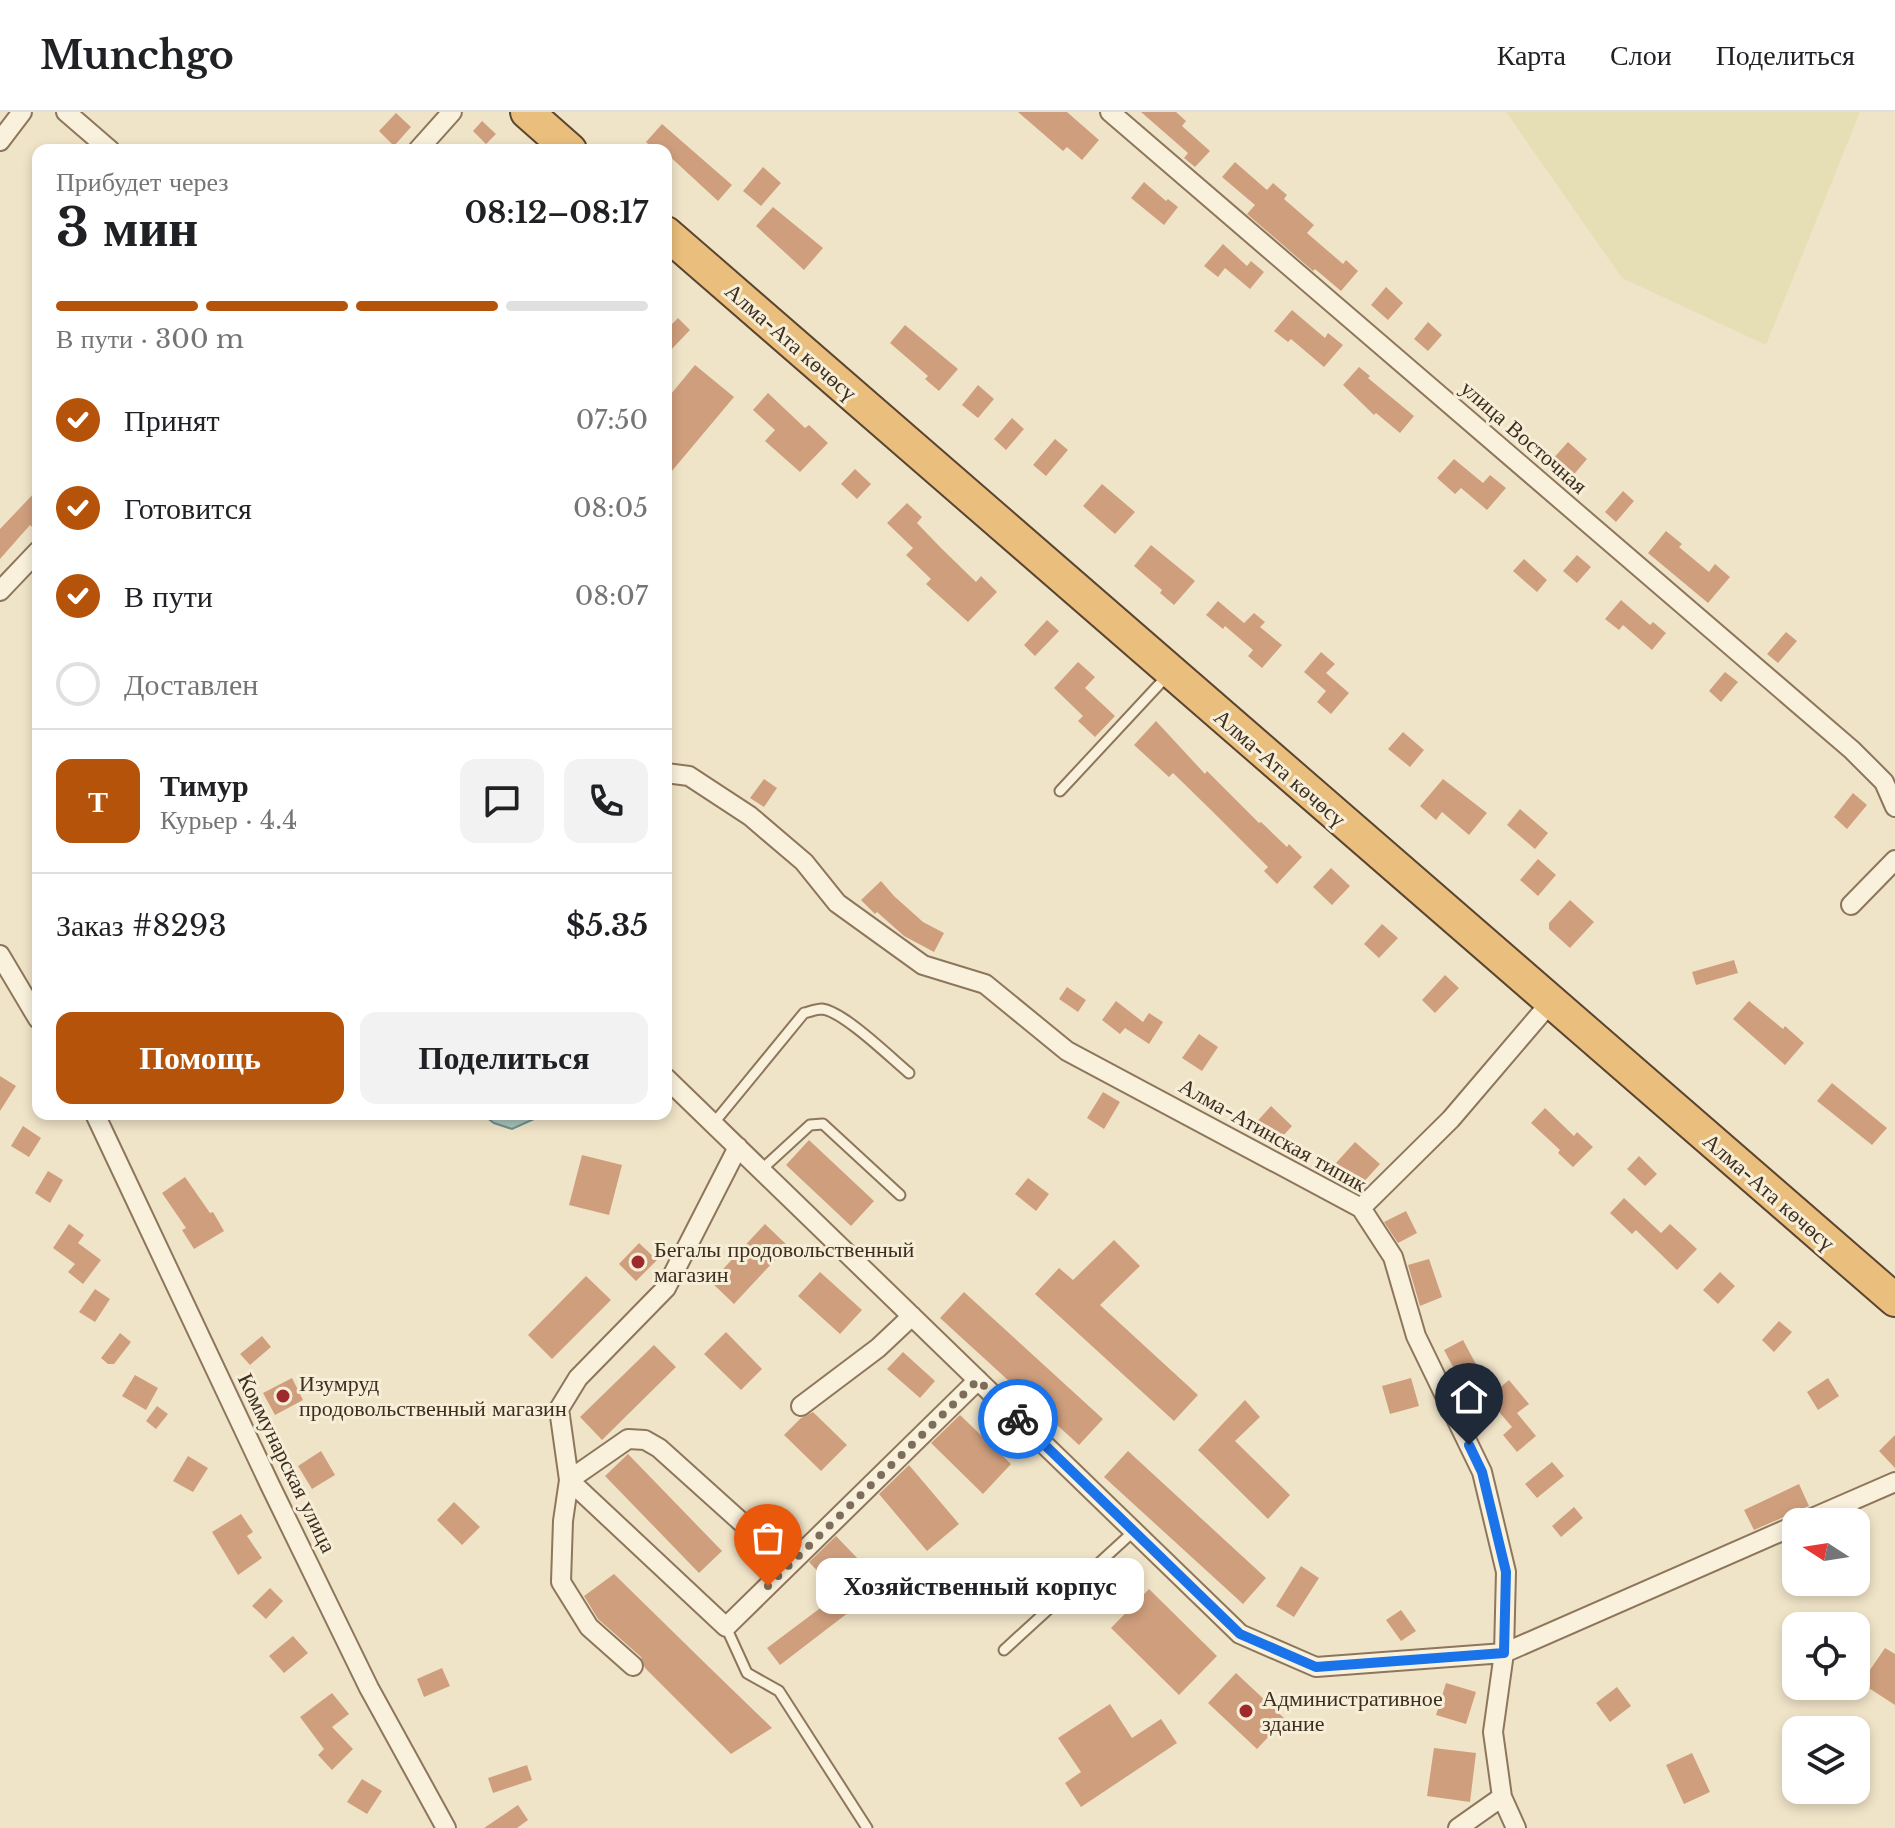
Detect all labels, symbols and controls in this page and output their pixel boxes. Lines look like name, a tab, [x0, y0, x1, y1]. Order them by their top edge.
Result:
text: Munchgo	[40, 32, 234, 79]
text: Карта	[1497, 38, 1566, 73]
text: Слои	[1610, 38, 1672, 73]
text: Поделиться	[1716, 38, 1855, 73]
text: Прибудет через	[56, 166, 229, 198]
text: 08:12–08:17	[464, 194, 648, 231]
text: 3 мин	[56, 196, 198, 260]
street label: Алма-Ата көчөсү	[720, 277, 862, 407]
text: В пути · 300 m	[56, 323, 244, 355]
street label: улица Восточная	[1455, 375, 1593, 499]
icon: check	[56, 398, 100, 442]
text: Принят	[124, 402, 220, 439]
text: 07:50	[576, 404, 648, 436]
icon: check	[56, 486, 100, 530]
text: Готовится	[124, 490, 252, 527]
text: 08:05	[573, 492, 648, 524]
icon: check	[56, 574, 100, 618]
text: В пути	[124, 578, 213, 615]
text: 08:07	[575, 580, 648, 612]
text: Доставлен	[124, 666, 258, 703]
street label: Алма-Ата көчөсү	[1209, 703, 1351, 833]
button: chat	[460, 759, 544, 843]
button: phone	[564, 759, 648, 843]
text: Тимур	[160, 767, 249, 804]
text: Т	[88, 783, 108, 820]
text: Курьер · 4.4	[160, 804, 297, 836]
text: Заказ #8293	[56, 907, 227, 944]
text: $5.35	[566, 907, 648, 944]
button: Помощь	[56, 1012, 344, 1104]
button: Поделиться	[360, 1012, 648, 1104]
street label: Алма-Атинская типик	[1174, 1072, 1372, 1198]
street label: Алма-Ата көчөсү	[1698, 1127, 1840, 1257]
place label: Бегалы продовольственный магазин	[654, 1236, 914, 1288]
marker: Бегалы продовольственный магазин	[629, 1253, 647, 1271]
pin	[1435, 1363, 1503, 1445]
street label: Коммунарская улица	[232, 1369, 342, 1557]
place label: Изумруд продовольственный магазин	[299, 1370, 567, 1422]
icon: home	[1447, 1375, 1491, 1419]
courier	[978, 1379, 1058, 1459]
marker: Изумруд продовольственный магазин	[274, 1387, 292, 1405]
icon: bike	[996, 1397, 1040, 1441]
pin	[734, 1504, 802, 1586]
north arrow	[1782, 1508, 1870, 1596]
map controls	[1782, 1508, 1870, 1804]
icon: bag	[746, 1516, 790, 1560]
callout: Хозяйственный корпус	[816, 1558, 1144, 1614]
text: Хозяйственный корпус	[843, 1570, 1117, 1602]
button: locate	[1782, 1612, 1870, 1700]
place label: Административное здание	[1262, 1685, 1443, 1737]
marker: Административное здание	[1237, 1702, 1255, 1720]
button: layers	[1782, 1716, 1870, 1804]

